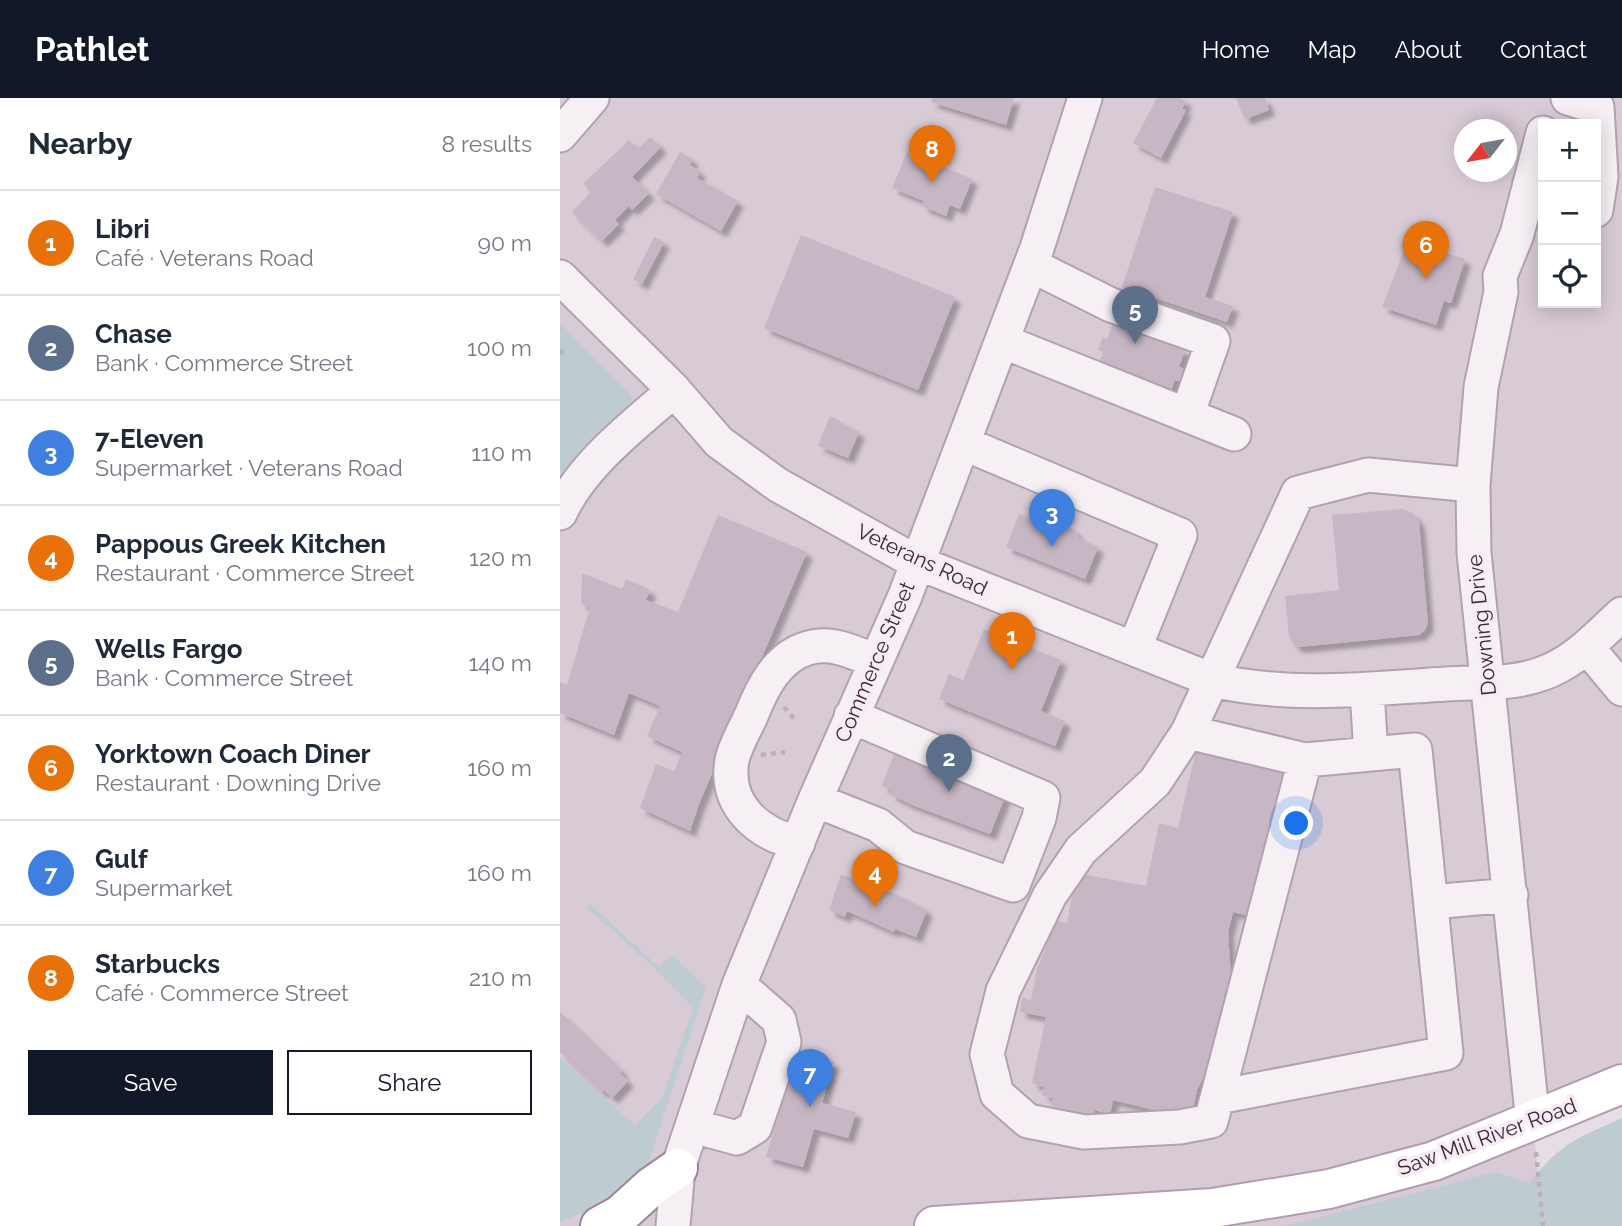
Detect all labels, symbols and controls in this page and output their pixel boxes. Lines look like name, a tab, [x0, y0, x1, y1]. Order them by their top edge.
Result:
text: Pathlet	[35, 30, 149, 69]
text: Home	[1202, 35, 1270, 64]
text: Map	[1308, 35, 1356, 64]
text: About	[1394, 35, 1462, 64]
text: Contact	[1500, 35, 1587, 64]
north arrow	[1454, 119, 1517, 182]
map controls	[1538, 119, 1601, 308]
button: +	[1538, 119, 1601, 182]
pin: 8	[909, 125, 955, 183]
text: Nearby	[28, 126, 132, 161]
text: 8 results	[441, 130, 532, 157]
button: −	[1538, 182, 1601, 245]
text: Libri	[95, 214, 150, 244]
pin: 6	[1403, 221, 1449, 279]
text: 1	[45, 229, 57, 256]
text: 90 m	[477, 229, 532, 256]
text: Café · Veterans Road	[95, 244, 314, 271]
button: locate	[1538, 245, 1601, 308]
pin: 5	[1112, 286, 1158, 344]
text: Chase	[95, 319, 172, 349]
text: 2	[45, 334, 57, 361]
text: 100 m	[467, 334, 532, 361]
text: Bank · Commerce Street	[95, 349, 353, 376]
text: 7-Eleven	[95, 424, 204, 454]
text: 3	[45, 439, 57, 466]
text: 110 m	[471, 439, 532, 466]
text: Supermarket · Veterans Road	[95, 454, 403, 481]
pin: 3	[1029, 489, 1075, 547]
street label: Veterans Road	[853, 518, 991, 601]
text: Pappous Greek Kitchen	[95, 529, 386, 559]
text: 4	[44, 544, 58, 571]
text: 120 m	[469, 544, 532, 571]
street label: Downing Drive	[1462, 553, 1501, 697]
text: Restaurant · Commerce Street	[95, 559, 414, 586]
street label: Commerce Street	[829, 578, 920, 746]
pin: 1	[989, 612, 1035, 670]
text: Wells Fargo	[95, 634, 243, 664]
text: 5	[45, 649, 57, 676]
text: 140 m	[469, 649, 532, 676]
text: Bank · Commerce Street	[95, 664, 353, 691]
pin: 2	[926, 734, 972, 792]
text: Yorktown Coach Diner	[95, 739, 371, 769]
text: 6	[44, 754, 58, 781]
text: 160 m	[467, 754, 532, 781]
text: Restaurant · Downing Drive	[95, 769, 381, 796]
your location	[1279, 806, 1313, 840]
text: Gulf	[95, 844, 148, 874]
pin: 4	[852, 849, 898, 907]
text: 7	[45, 859, 57, 886]
text: 160 m	[467, 859, 532, 886]
text: Supermarket	[95, 874, 233, 901]
text: Starbucks	[95, 949, 220, 979]
text: 8	[44, 964, 58, 991]
text: 210 m	[469, 964, 532, 991]
text: Café · Commerce Street	[95, 979, 349, 1006]
pin: 7	[787, 1049, 833, 1107]
button: Save	[28, 1050, 273, 1115]
button: Share	[287, 1050, 532, 1115]
street label: Saw Mill River Road	[1394, 1093, 1580, 1181]

